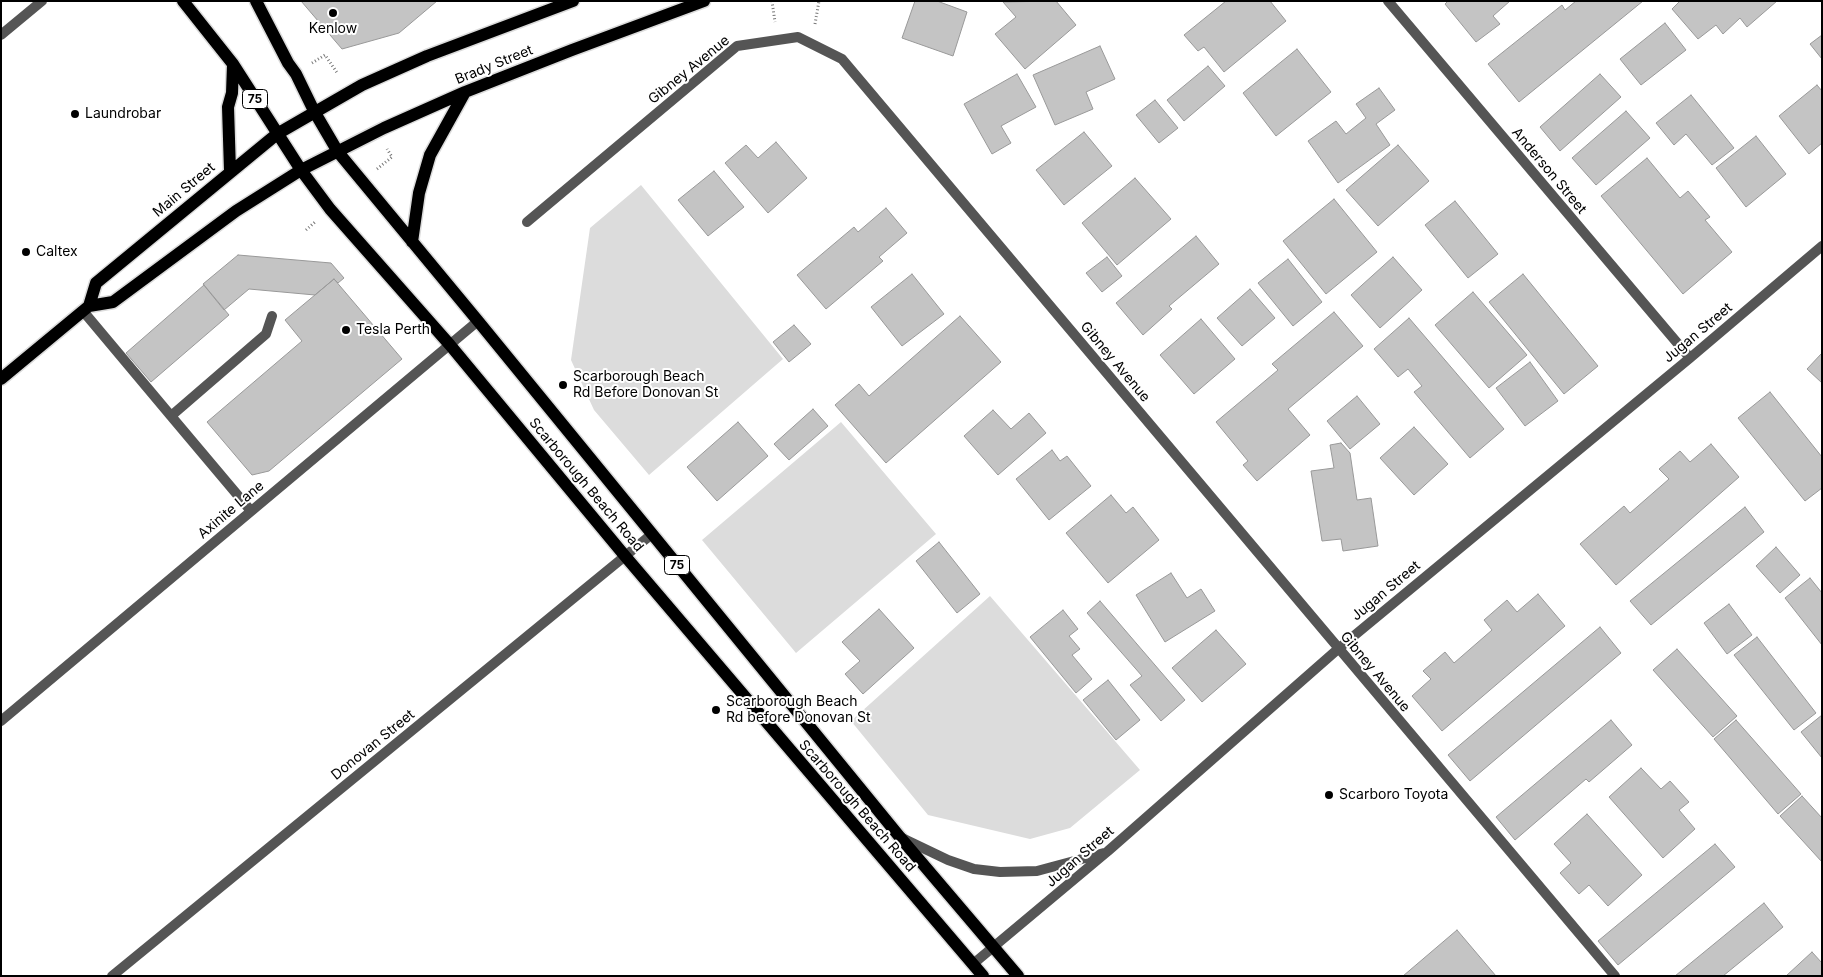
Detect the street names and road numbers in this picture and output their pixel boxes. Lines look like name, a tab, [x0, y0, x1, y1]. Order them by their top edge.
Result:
street label: Gibney Avenue	[645, 32, 733, 108]
street label: Brady Street	[453, 42, 535, 88]
road number: 75	[242, 90, 268, 108]
street label: Anderson Street	[1508, 124, 1590, 218]
street label: Main Street	[150, 159, 218, 221]
street label: Jugan Street	[1660, 299, 1736, 367]
street label: Gibney Avenue	[1077, 318, 1153, 406]
street label: Scarborough Beach Road	[525, 415, 647, 555]
street label: Axinite Lane	[195, 477, 267, 543]
road number: 75	[664, 556, 690, 574]
street label: Jugan Street	[1348, 557, 1424, 625]
street label: Gibney Avenue	[1337, 628, 1413, 716]
street label: Donovan Street	[328, 706, 418, 784]
street label: Scarborough Beach Road	[795, 737, 919, 875]
street label: Jugan Street	[1043, 823, 1117, 891]

